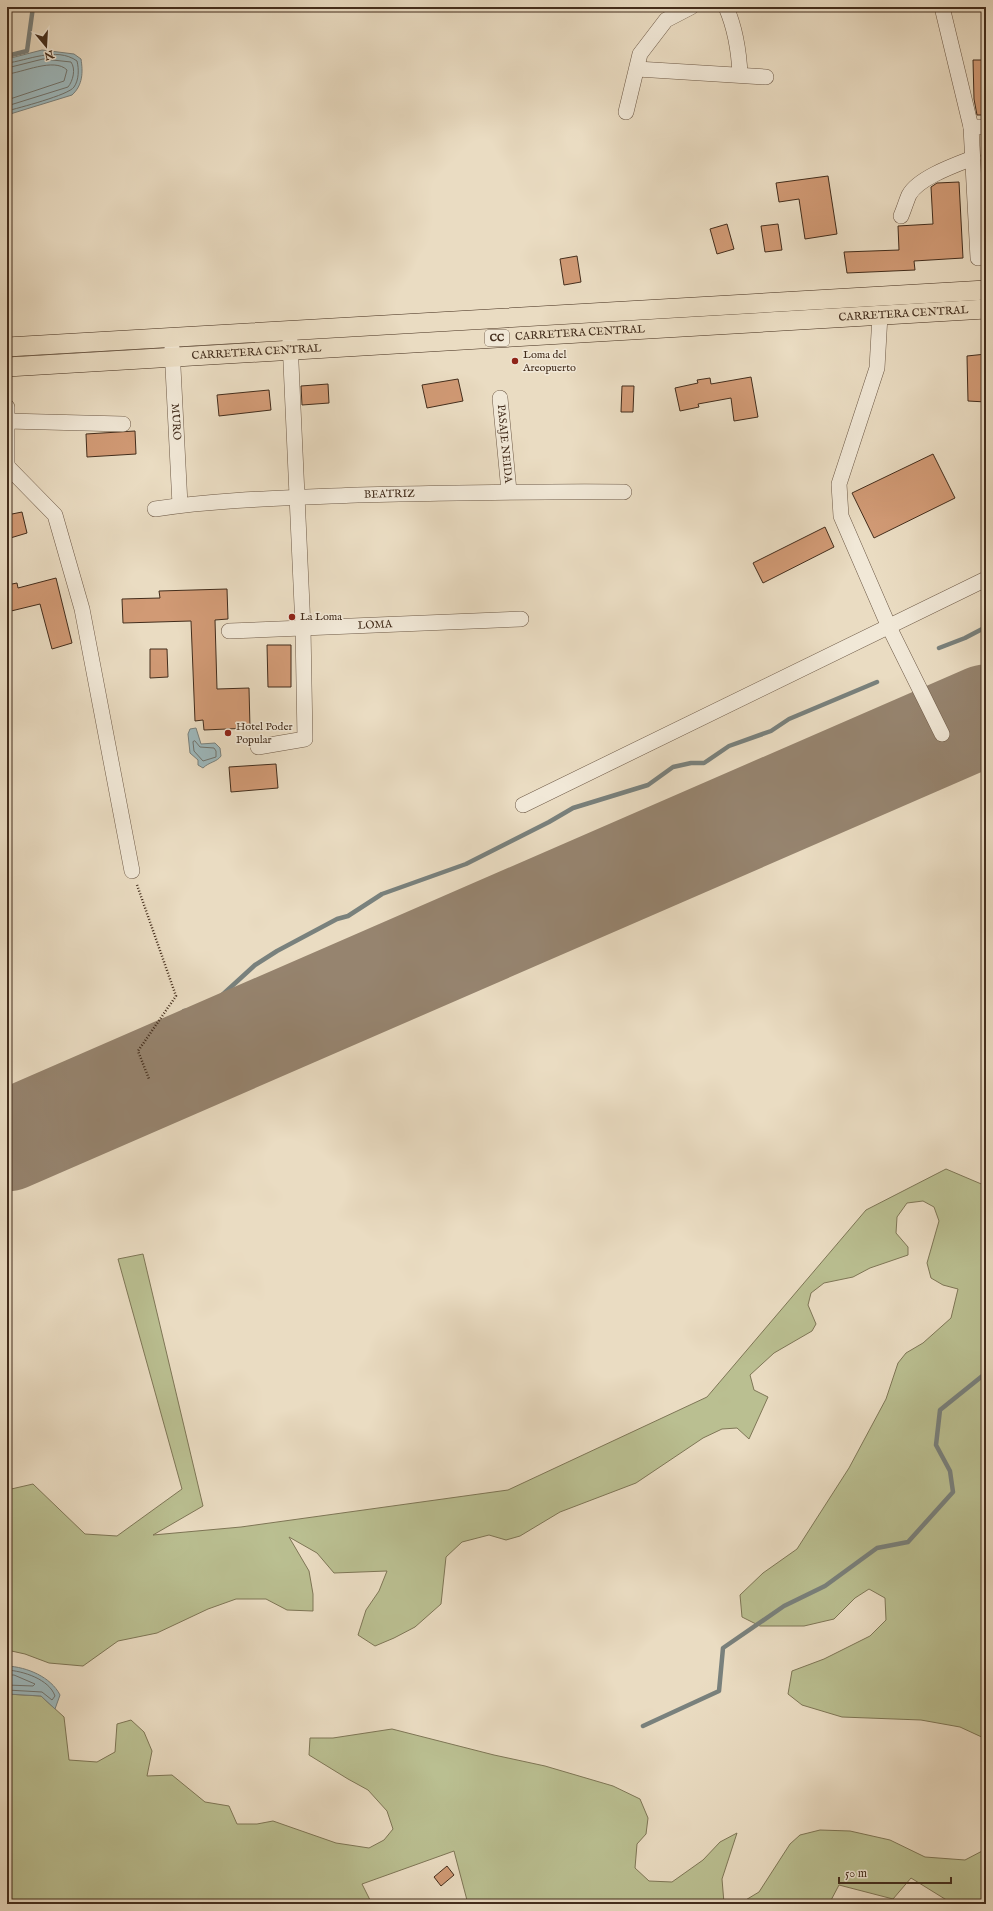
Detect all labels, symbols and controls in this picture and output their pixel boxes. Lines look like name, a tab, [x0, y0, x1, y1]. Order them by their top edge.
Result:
north arrow	[26, 26, 66, 66]
text: N	[42, 46, 56, 63]
street label: CARRETERA CENTRAL	[838, 303, 969, 325]
street label: CARRETERA CENTRAL	[515, 322, 645, 344]
road number: CC	[485, 330, 509, 346]
street label: CARRETERA CENTRAL	[191, 341, 322, 363]
place label: Loma del Areopuerto	[522, 348, 576, 375]
marker: Loma del Areopuerto	[510, 356, 520, 366]
street label: MURO	[168, 403, 184, 441]
street label: PASAJE NEIDA	[494, 404, 515, 484]
street label: BEATRIZ	[364, 487, 415, 502]
place label: La Loma	[300, 610, 342, 624]
marker: La Loma	[287, 612, 297, 622]
street label: LOMA	[357, 617, 393, 633]
place label: Hotel Poder Popular	[236, 720, 292, 747]
marker: Hotel Poder Popular	[223, 728, 233, 738]
scale bar	[839, 1859, 951, 1885]
text: 50 m	[845, 1866, 867, 1881]

